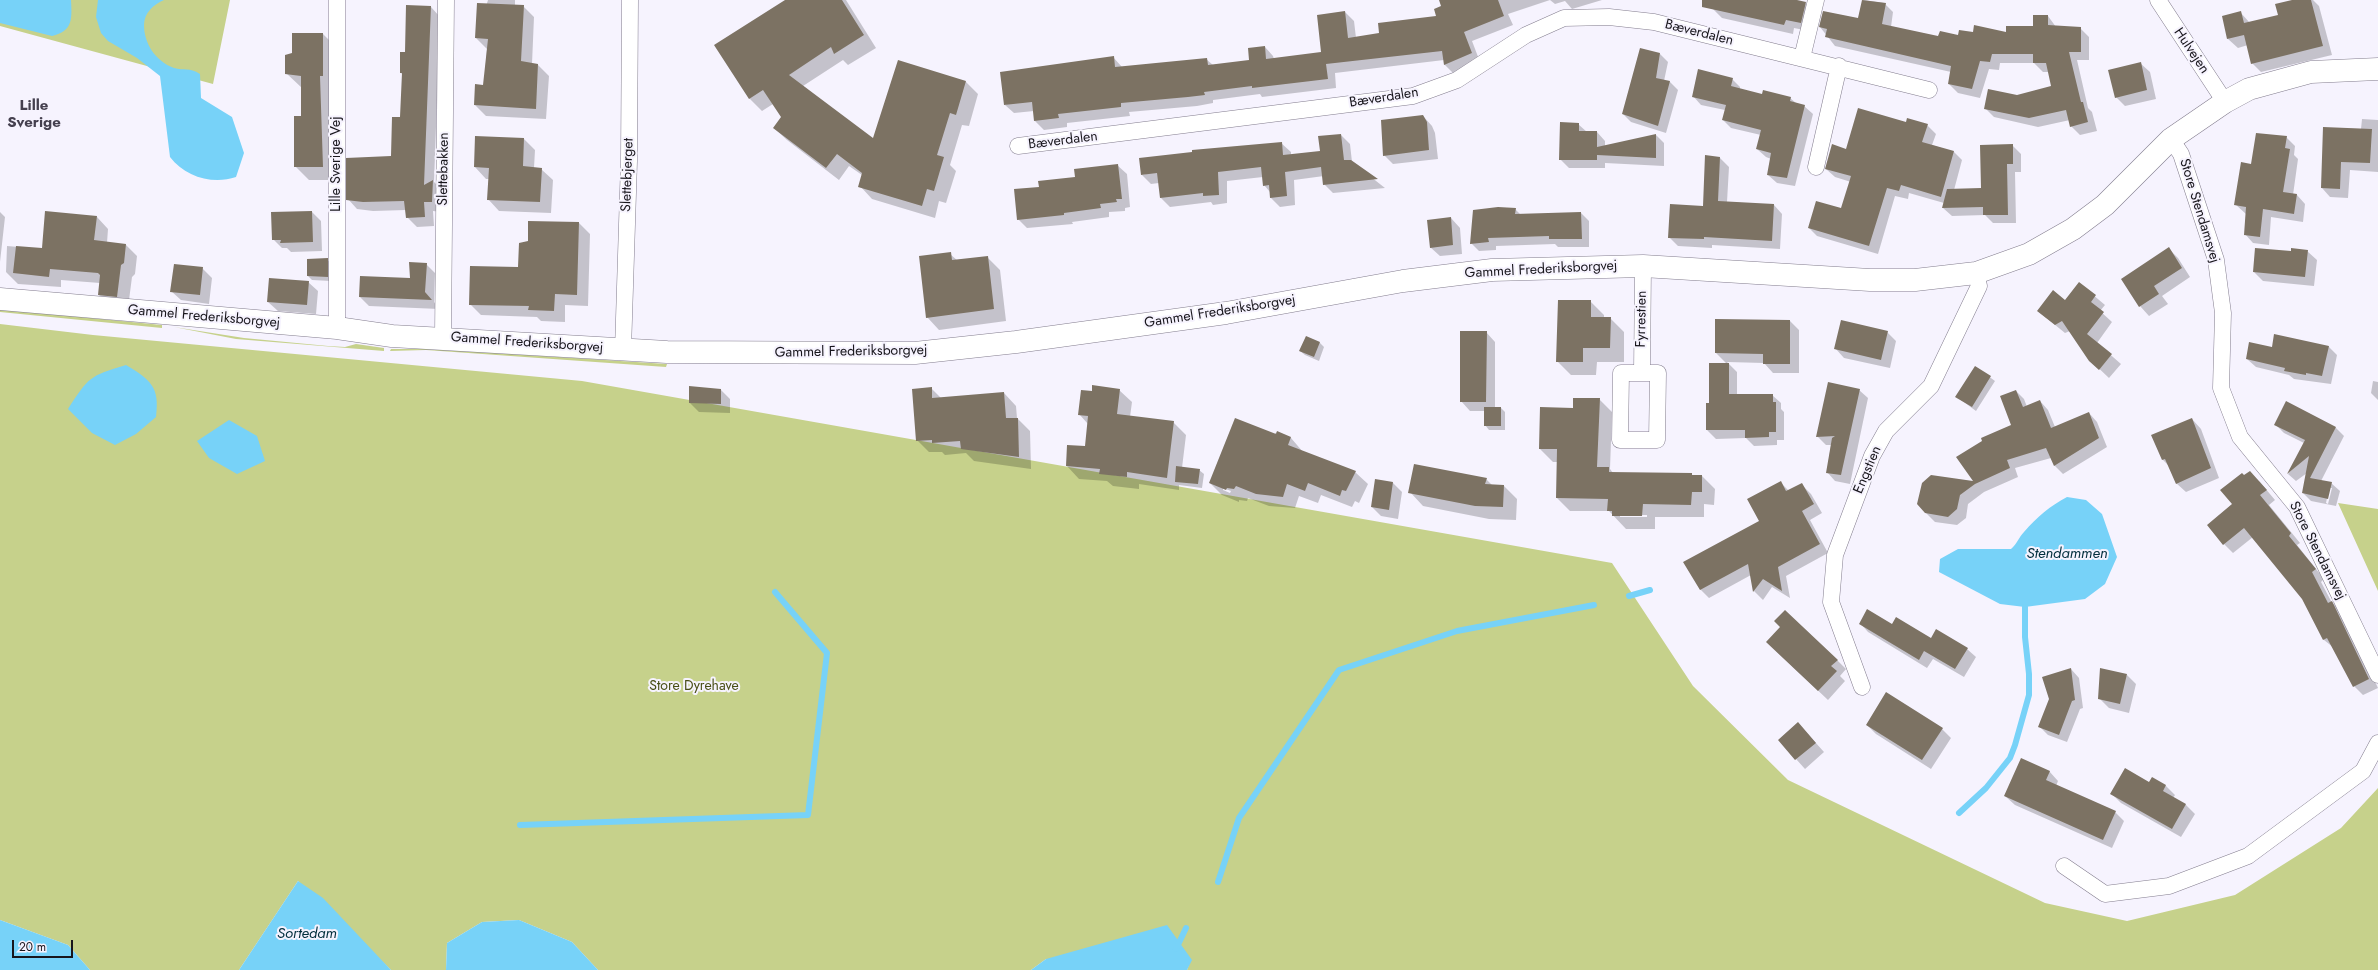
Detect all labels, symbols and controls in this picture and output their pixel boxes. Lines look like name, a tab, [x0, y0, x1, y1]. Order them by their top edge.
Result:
street label: Bæverdalen	[1663, 16, 1735, 50]
street label: Hulvejen	[2170, 25, 2212, 77]
street label: Bæverdalen	[1348, 84, 1420, 112]
district label: Lille Sverige	[7, 97, 61, 132]
street label: Lille Sverige Vej	[329, 116, 345, 212]
street label: Bæverdalen	[1027, 128, 1099, 154]
street label: Slettebakken	[435, 132, 453, 206]
street label: Slettebjerget	[618, 138, 638, 212]
street label: Store Stendamsvej	[2175, 157, 2223, 265]
street label: Gammel Frederiksborgvej	[1464, 258, 1618, 282]
street label: Fyrrestien	[1633, 290, 1651, 348]
street label: Gammel Frederiksborgvej	[1143, 292, 1297, 332]
street label: Gammel Frederiksborgvej	[127, 302, 281, 332]
street label: Gammel Frederiksborgvej	[450, 329, 604, 357]
street label: Gammel Frederiksborgvej	[774, 342, 928, 362]
street label: Engstien	[1850, 444, 1886, 496]
street label: Store Stendamsvej	[2285, 499, 2349, 603]
water label: Stendammen	[2026, 545, 2108, 563]
park label: Store Dyrehave	[649, 679, 739, 695]
water label: Sortedam	[277, 925, 337, 943]
scale bar	[14, 932, 75, 958]
text: 20 m	[19, 938, 46, 956]

